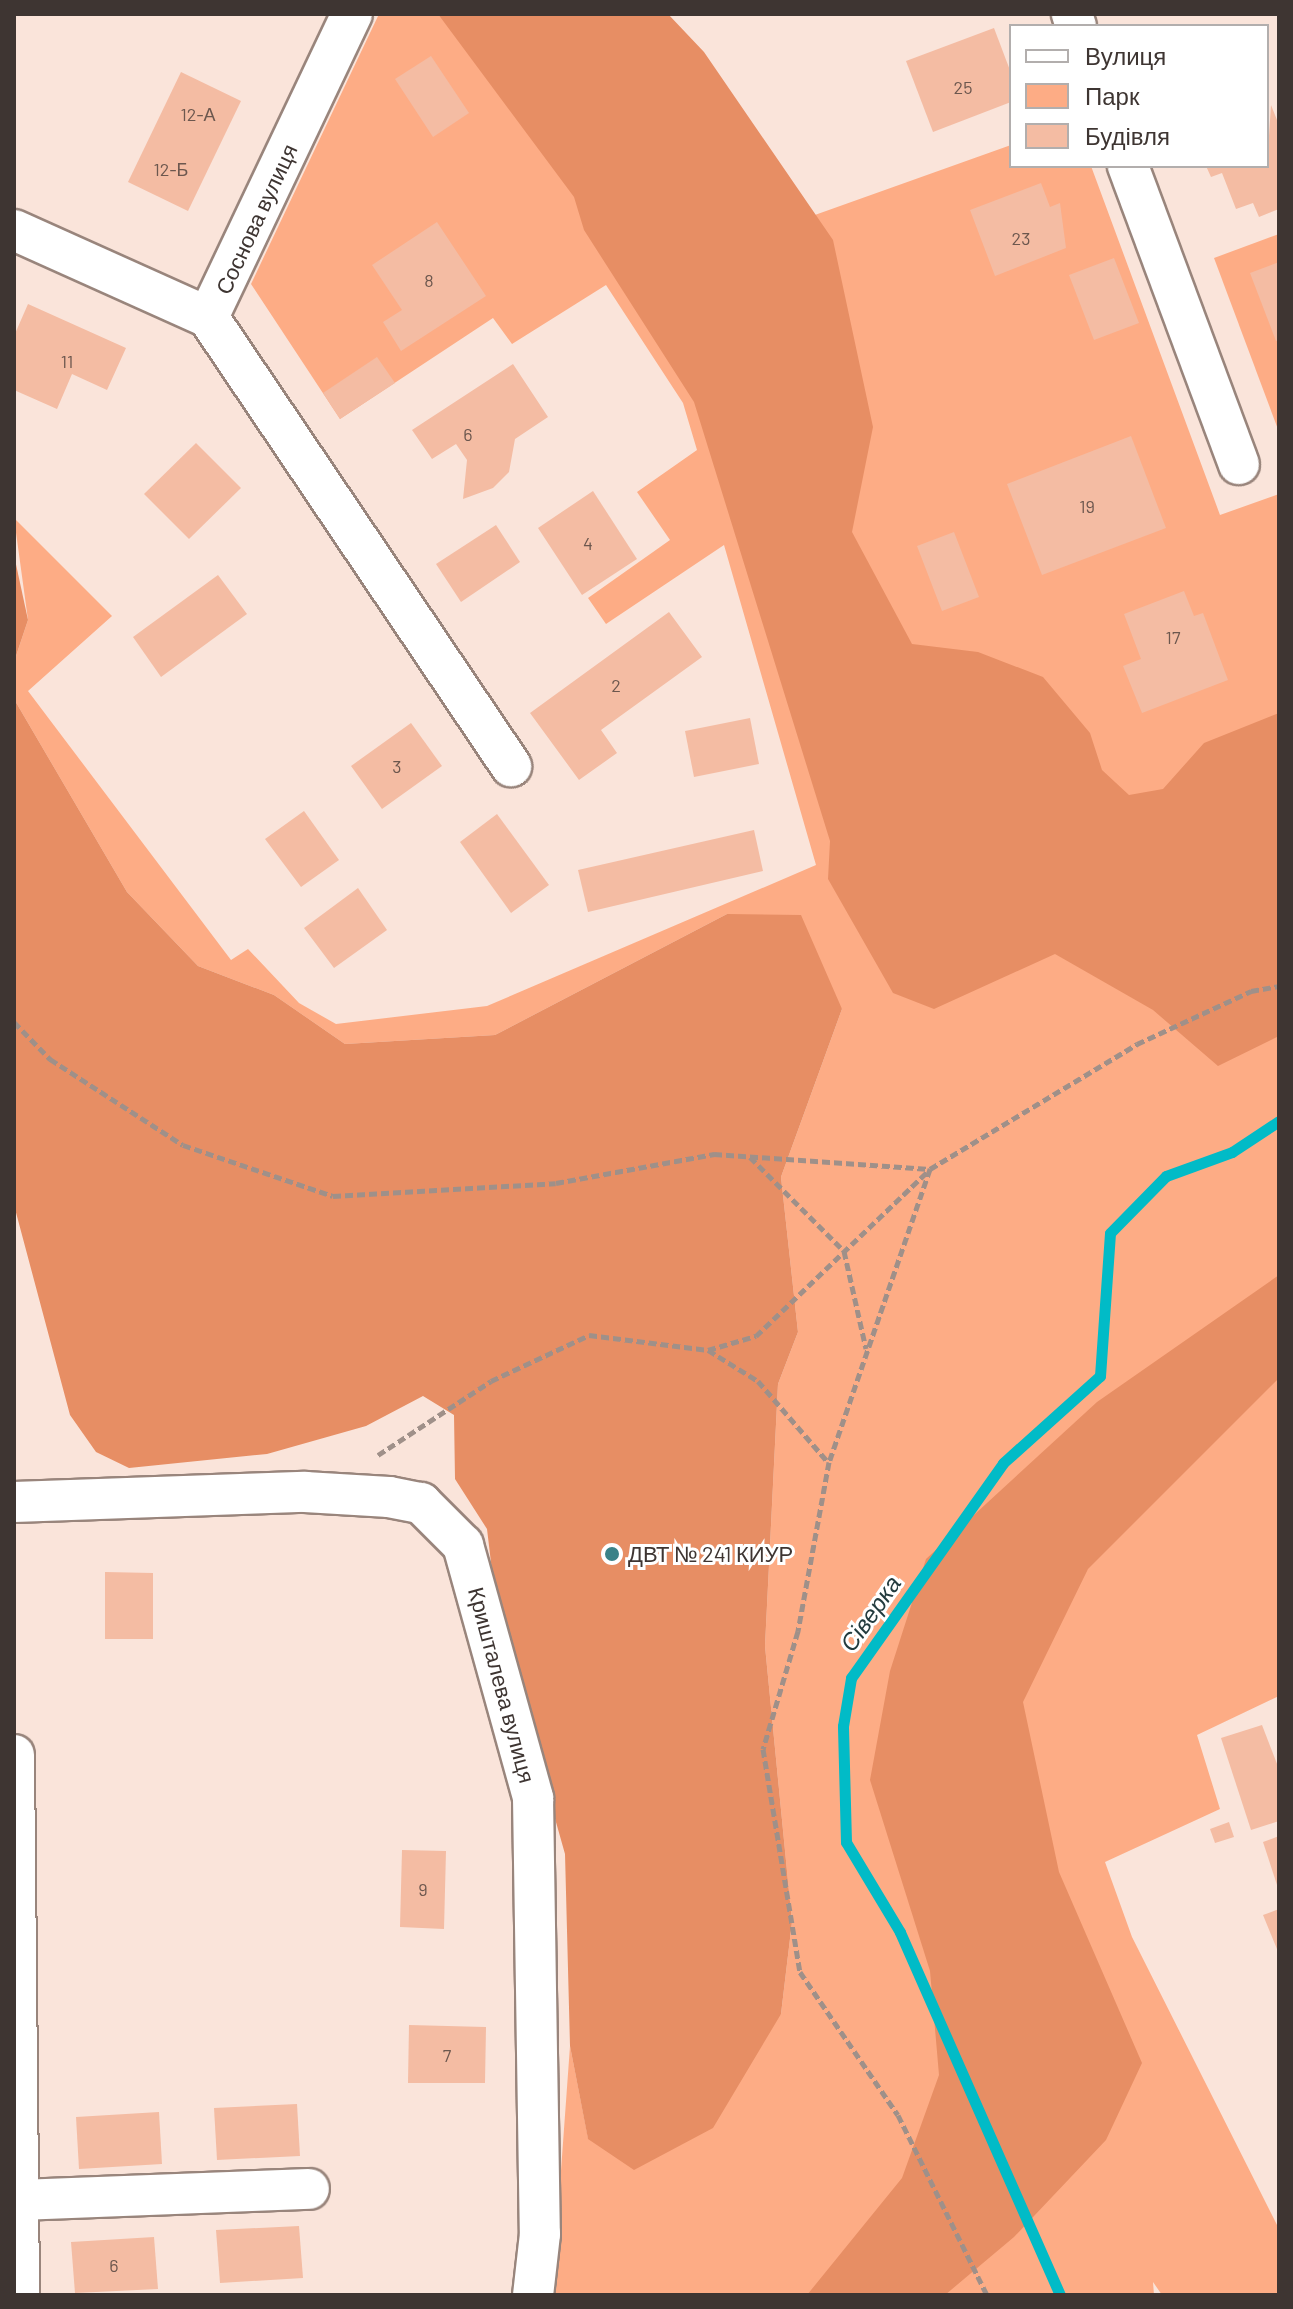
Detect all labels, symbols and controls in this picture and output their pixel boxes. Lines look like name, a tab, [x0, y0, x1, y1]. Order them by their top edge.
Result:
legend	[1009, 24, 1269, 168]
text: Вулиця	[1085, 41, 1166, 70]
house number: 25	[954, 76, 972, 98]
text: Парк	[1085, 81, 1139, 110]
house number: 12-А	[180, 103, 216, 125]
text: Будівля	[1085, 121, 1170, 150]
street label: Соснова вулиця	[210, 140, 302, 298]
house number: 12-Б	[154, 158, 188, 180]
house number: 23	[1012, 227, 1030, 249]
house number: 8	[424, 269, 434, 291]
house number: 11	[61, 350, 73, 372]
house number: 6	[463, 423, 473, 445]
house number: 19	[1079, 495, 1095, 517]
house number: 4	[583, 532, 593, 554]
house number: 17	[1166, 626, 1180, 648]
house number: 2	[611, 674, 621, 696]
house number: 3	[392, 755, 402, 777]
place label: ДВТ № 241 КИУР	[628, 1541, 793, 1567]
marker: ДВТ № 241 КИУР	[603, 1545, 621, 1563]
water label: Сіверка	[834, 1570, 906, 1656]
street label: Кришталева вулиця	[463, 1584, 541, 1786]
house number: 9	[418, 1878, 428, 1900]
house number: 7	[443, 2044, 451, 2066]
house number: 6	[109, 2254, 119, 2276]

